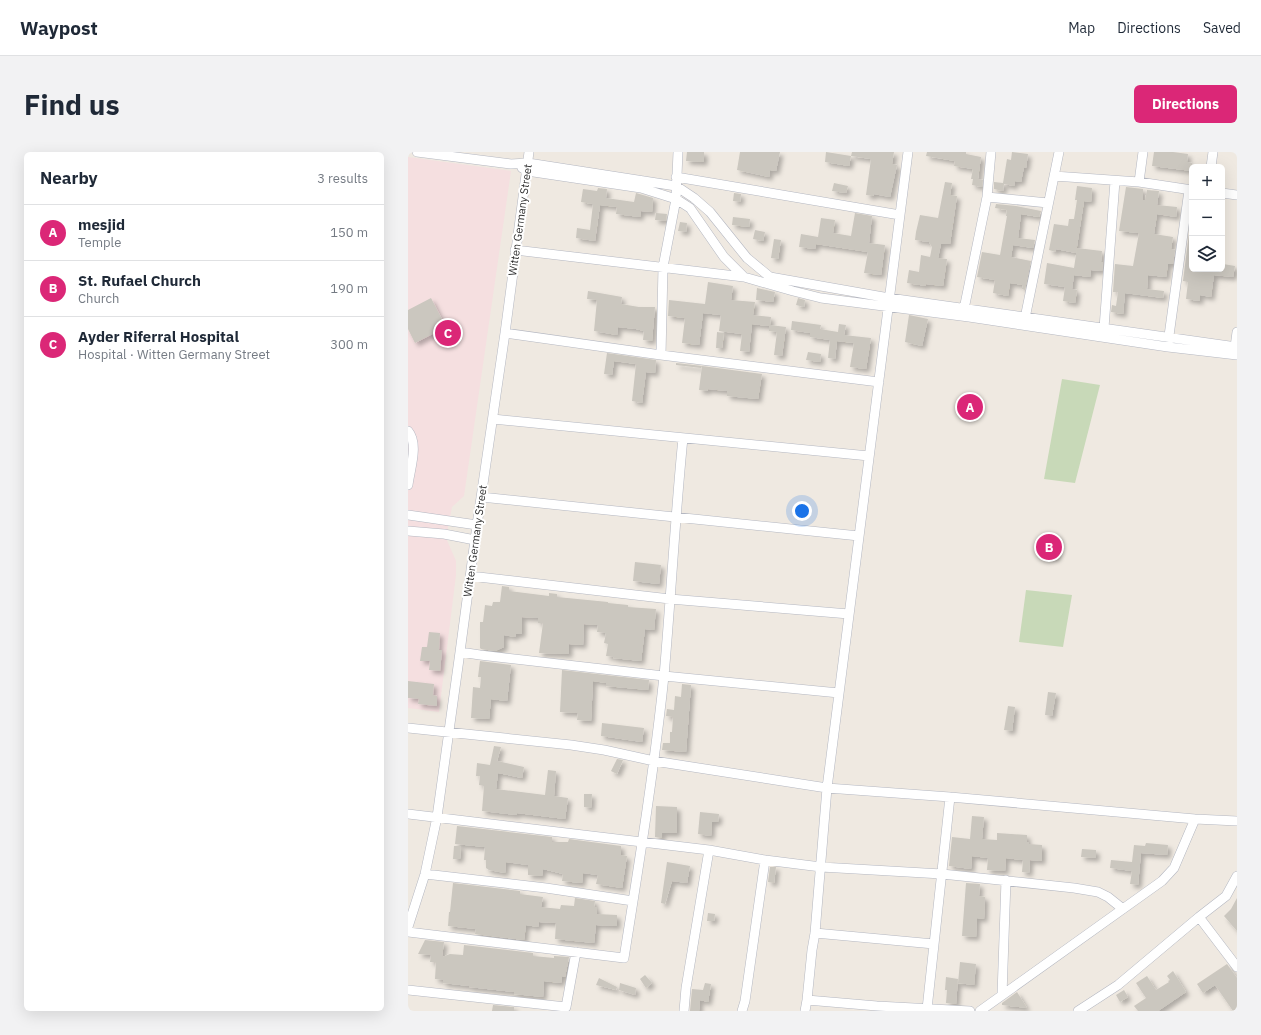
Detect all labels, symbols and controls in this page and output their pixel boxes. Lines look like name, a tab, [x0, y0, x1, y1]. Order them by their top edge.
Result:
text: Waypost	[20, 16, 98, 40]
text: Map	[1068, 19, 1095, 37]
text: Directions	[1117, 19, 1181, 37]
text: Saved	[1203, 19, 1241, 37]
button: Directions	[1134, 85, 1237, 123]
text: Find us	[24, 86, 120, 123]
street label: Witten Germany Street	[505, 163, 535, 277]
map controls	[1189, 164, 1225, 272]
button: +	[1189, 164, 1225, 200]
text: Nearby	[40, 167, 98, 189]
text: 3 results	[317, 170, 368, 187]
button: −	[1189, 200, 1225, 236]
text: mesjid	[78, 215, 125, 234]
text: A	[49, 224, 57, 241]
text: 150 m	[330, 224, 368, 241]
text: Temple	[78, 234, 121, 251]
button: layers	[1189, 236, 1225, 272]
text: St. Rufael Church	[78, 271, 201, 290]
text: B	[49, 280, 57, 297]
text: 190 m	[330, 280, 368, 297]
text: Church	[78, 290, 119, 307]
pin: C	[435, 318, 461, 348]
text: Ayder Riferral Hospital	[78, 327, 239, 346]
text: C	[49, 336, 57, 353]
text: 300 m	[330, 336, 368, 353]
text: Hospital · Witten Germany Street	[78, 346, 270, 363]
pin: A	[957, 392, 983, 422]
street label: Witten Germany Street	[460, 484, 490, 598]
your location	[792, 501, 812, 521]
pin: B	[1036, 532, 1062, 562]

